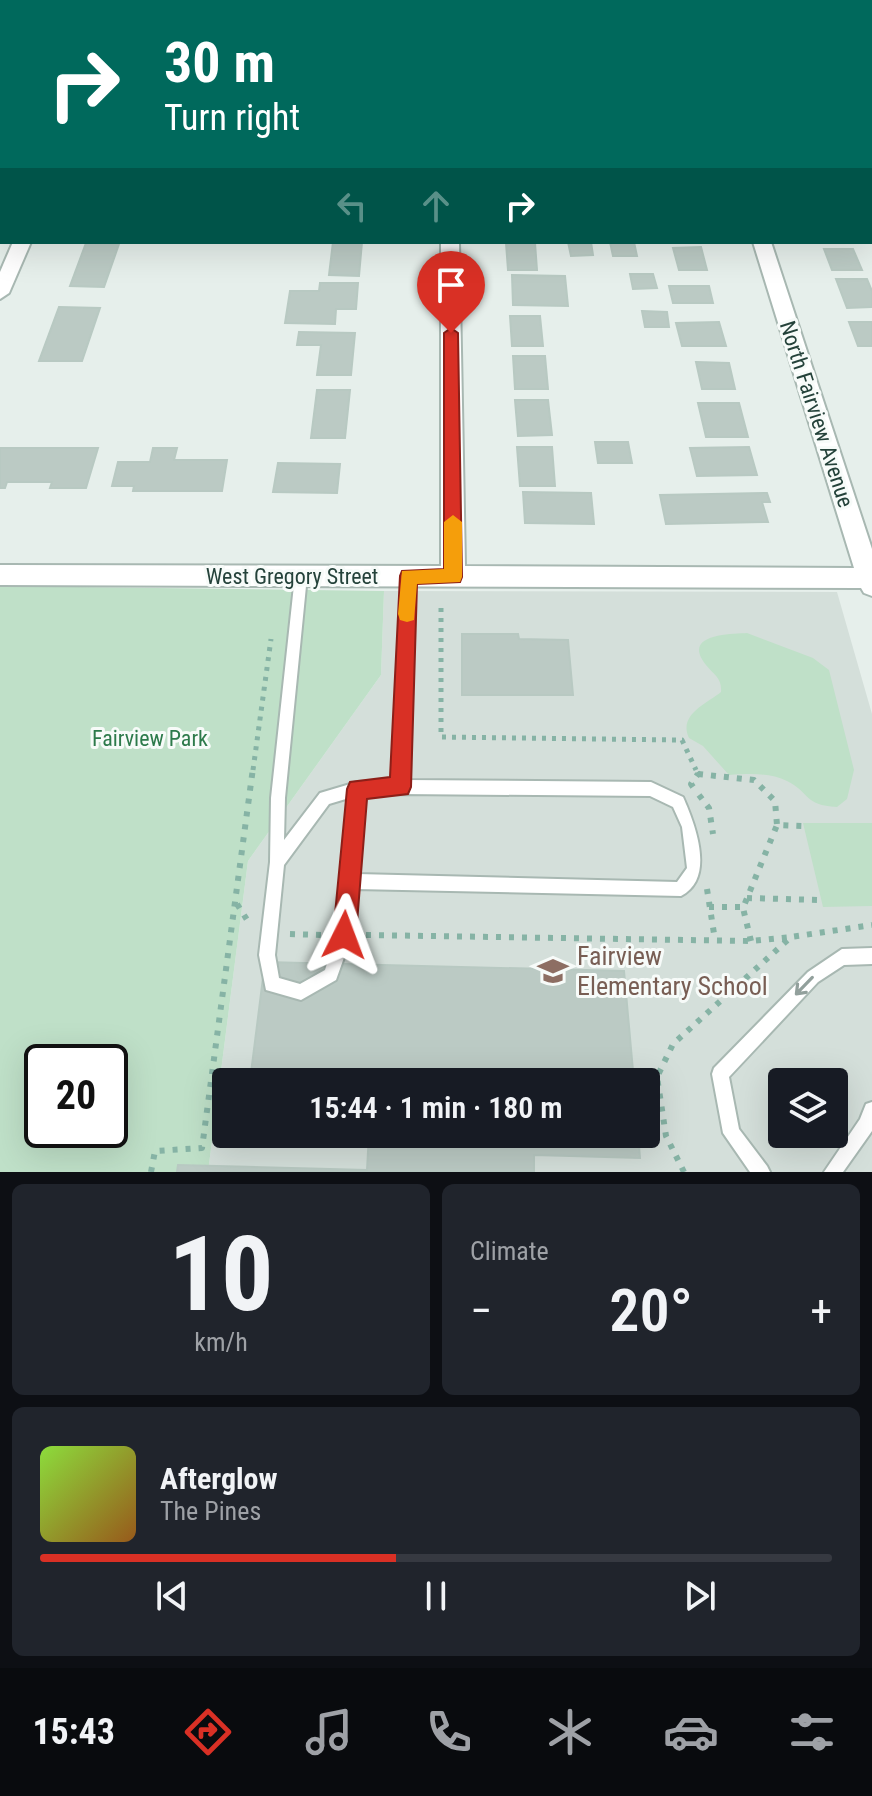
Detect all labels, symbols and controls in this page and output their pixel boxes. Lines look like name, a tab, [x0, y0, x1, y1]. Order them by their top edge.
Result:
text: 30 m	[164, 30, 275, 96]
icon: right	[32, 32, 136, 136]
text: Turn right	[164, 97, 300, 139]
icon: left	[330, 184, 374, 228]
icon: ahead	[414, 184, 458, 228]
icon: right	[498, 184, 542, 228]
pin	[417, 251, 485, 333]
icon: arrive	[429, 263, 473, 307]
street label: North Fairview Avenue	[775, 318, 858, 510]
street label: West Gregory Street	[206, 564, 378, 589]
park label: Fairview Park	[92, 726, 208, 751]
position arrow	[302, 893, 386, 977]
place label: Fairview Elementary School	[577, 941, 768, 1001]
school or university icon: Fairview Elementary School	[536, 954, 570, 988]
one-way arrow	[795, 976, 814, 996]
speed limit sign: 20	[24, 1044, 128, 1148]
map controls	[768, 1068, 848, 1148]
button: layers	[768, 1068, 848, 1148]
text: 15:44 · 1 min · 180 m	[309, 1090, 563, 1125]
text: 10	[168, 1214, 274, 1335]
text: Climate	[470, 1236, 549, 1266]
text: 20°	[609, 1275, 693, 1346]
text: −	[470, 1285, 492, 1337]
text: +	[810, 1285, 832, 1337]
text: km/h	[194, 1327, 248, 1357]
text: Afterglow	[160, 1461, 278, 1496]
text: The Pines	[160, 1496, 261, 1526]
icon: previous	[150, 1574, 194, 1618]
icon: pause	[414, 1574, 458, 1618]
icon: next	[678, 1574, 722, 1618]
icon: directions	[180, 1704, 236, 1760]
icon: music	[301, 1704, 357, 1760]
icon: phone	[421, 1704, 477, 1760]
icon: climate	[542, 1704, 598, 1760]
icon: car	[663, 1704, 719, 1760]
icon: filters	[784, 1704, 840, 1760]
text: 15:43	[32, 1711, 115, 1753]

